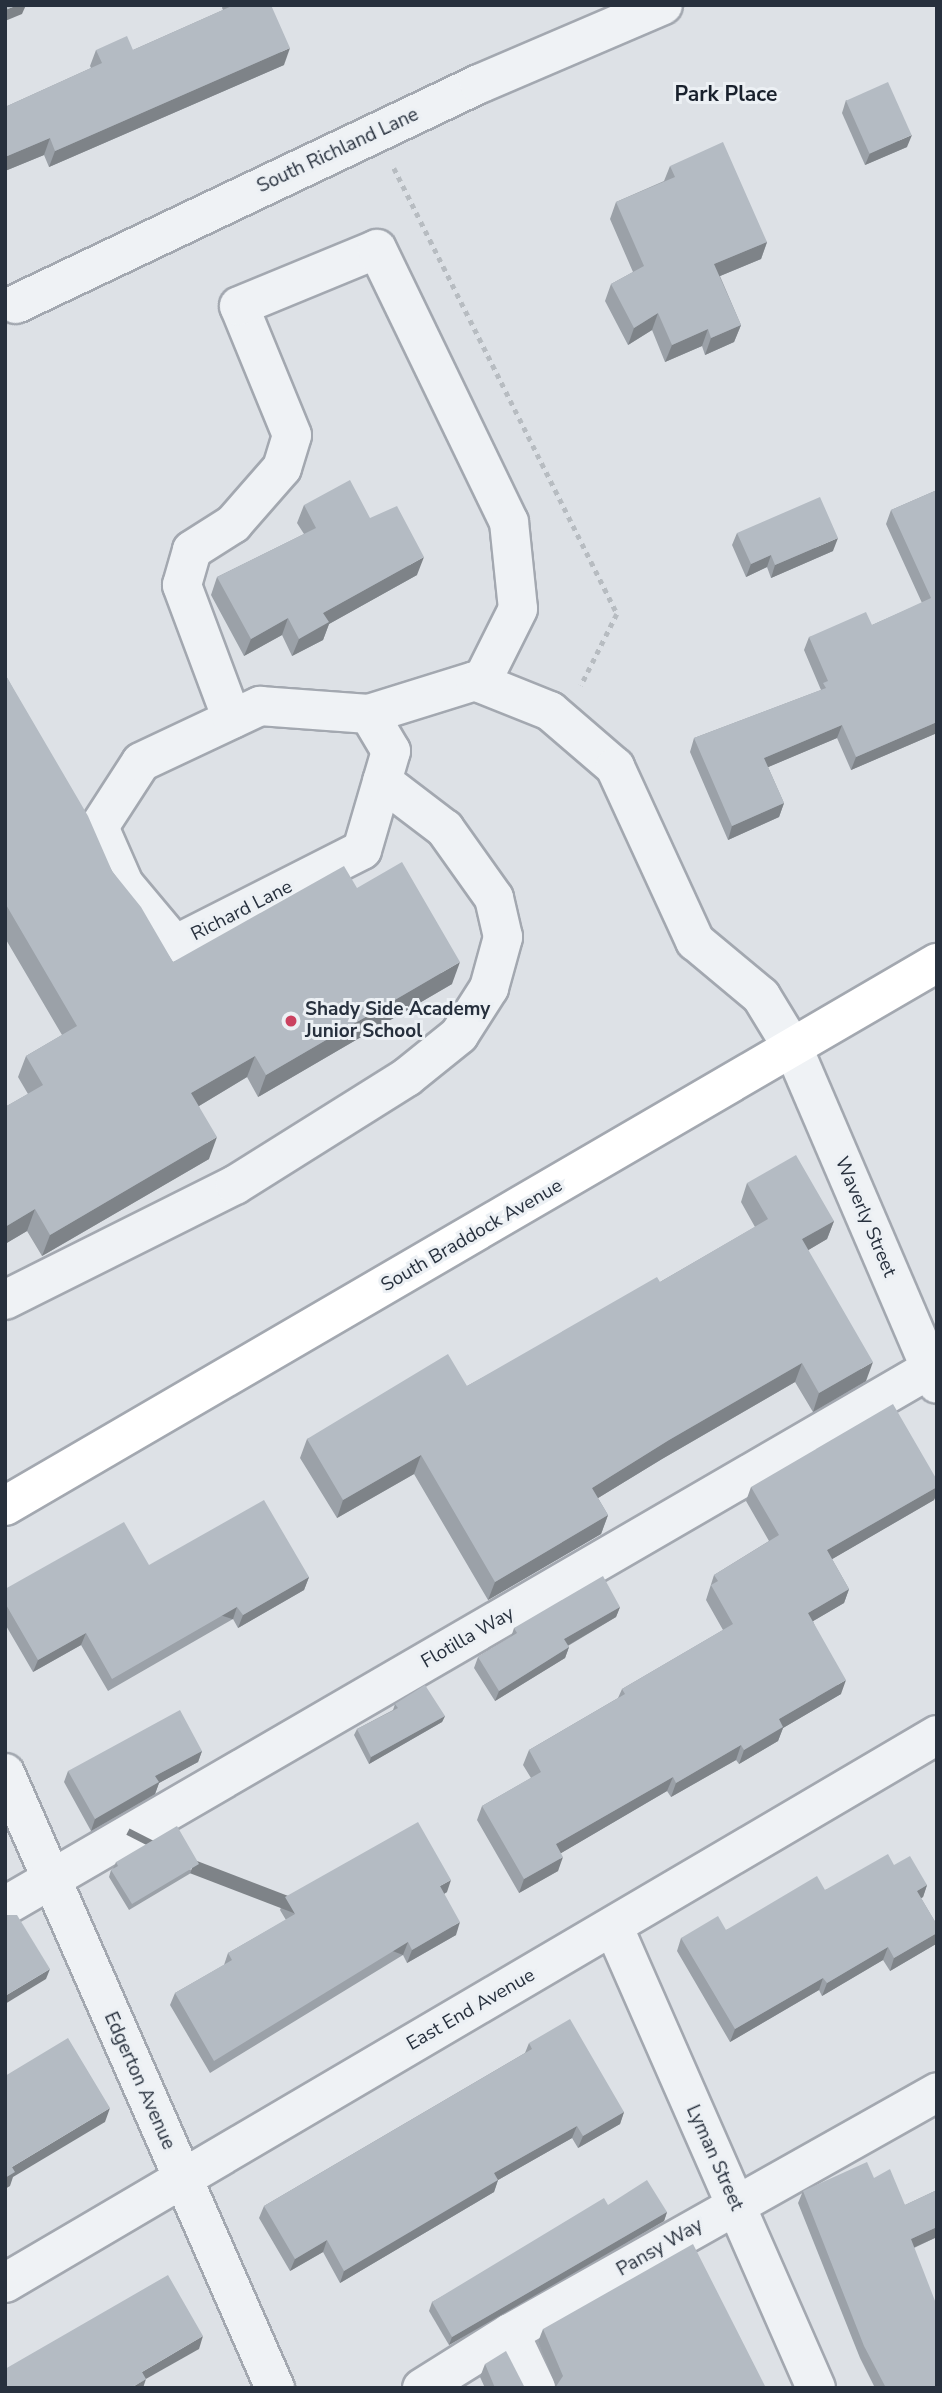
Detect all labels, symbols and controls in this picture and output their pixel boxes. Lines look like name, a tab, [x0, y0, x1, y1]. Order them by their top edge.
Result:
district label: Park Place	[675, 81, 777, 107]
street label: South Richland Lane	[254, 104, 422, 198]
street label: Richard Lane	[188, 876, 296, 946]
place label: Shady Side Academy Junior School	[305, 999, 490, 1043]
marker: Shady Side Academy Junior School	[283, 1013, 299, 1029]
street label: Waverly Street	[829, 1154, 901, 1280]
street label: South Braddock Avenue	[377, 1175, 567, 1297]
street label: Flotilla Way	[418, 1602, 518, 1674]
street label: East End Avenue	[403, 1964, 539, 2056]
street label: Edgerton Avenue	[98, 2009, 180, 2153]
street label: Lyman Street	[681, 2102, 747, 2214]
street label: Pansy Way	[613, 2214, 707, 2282]

